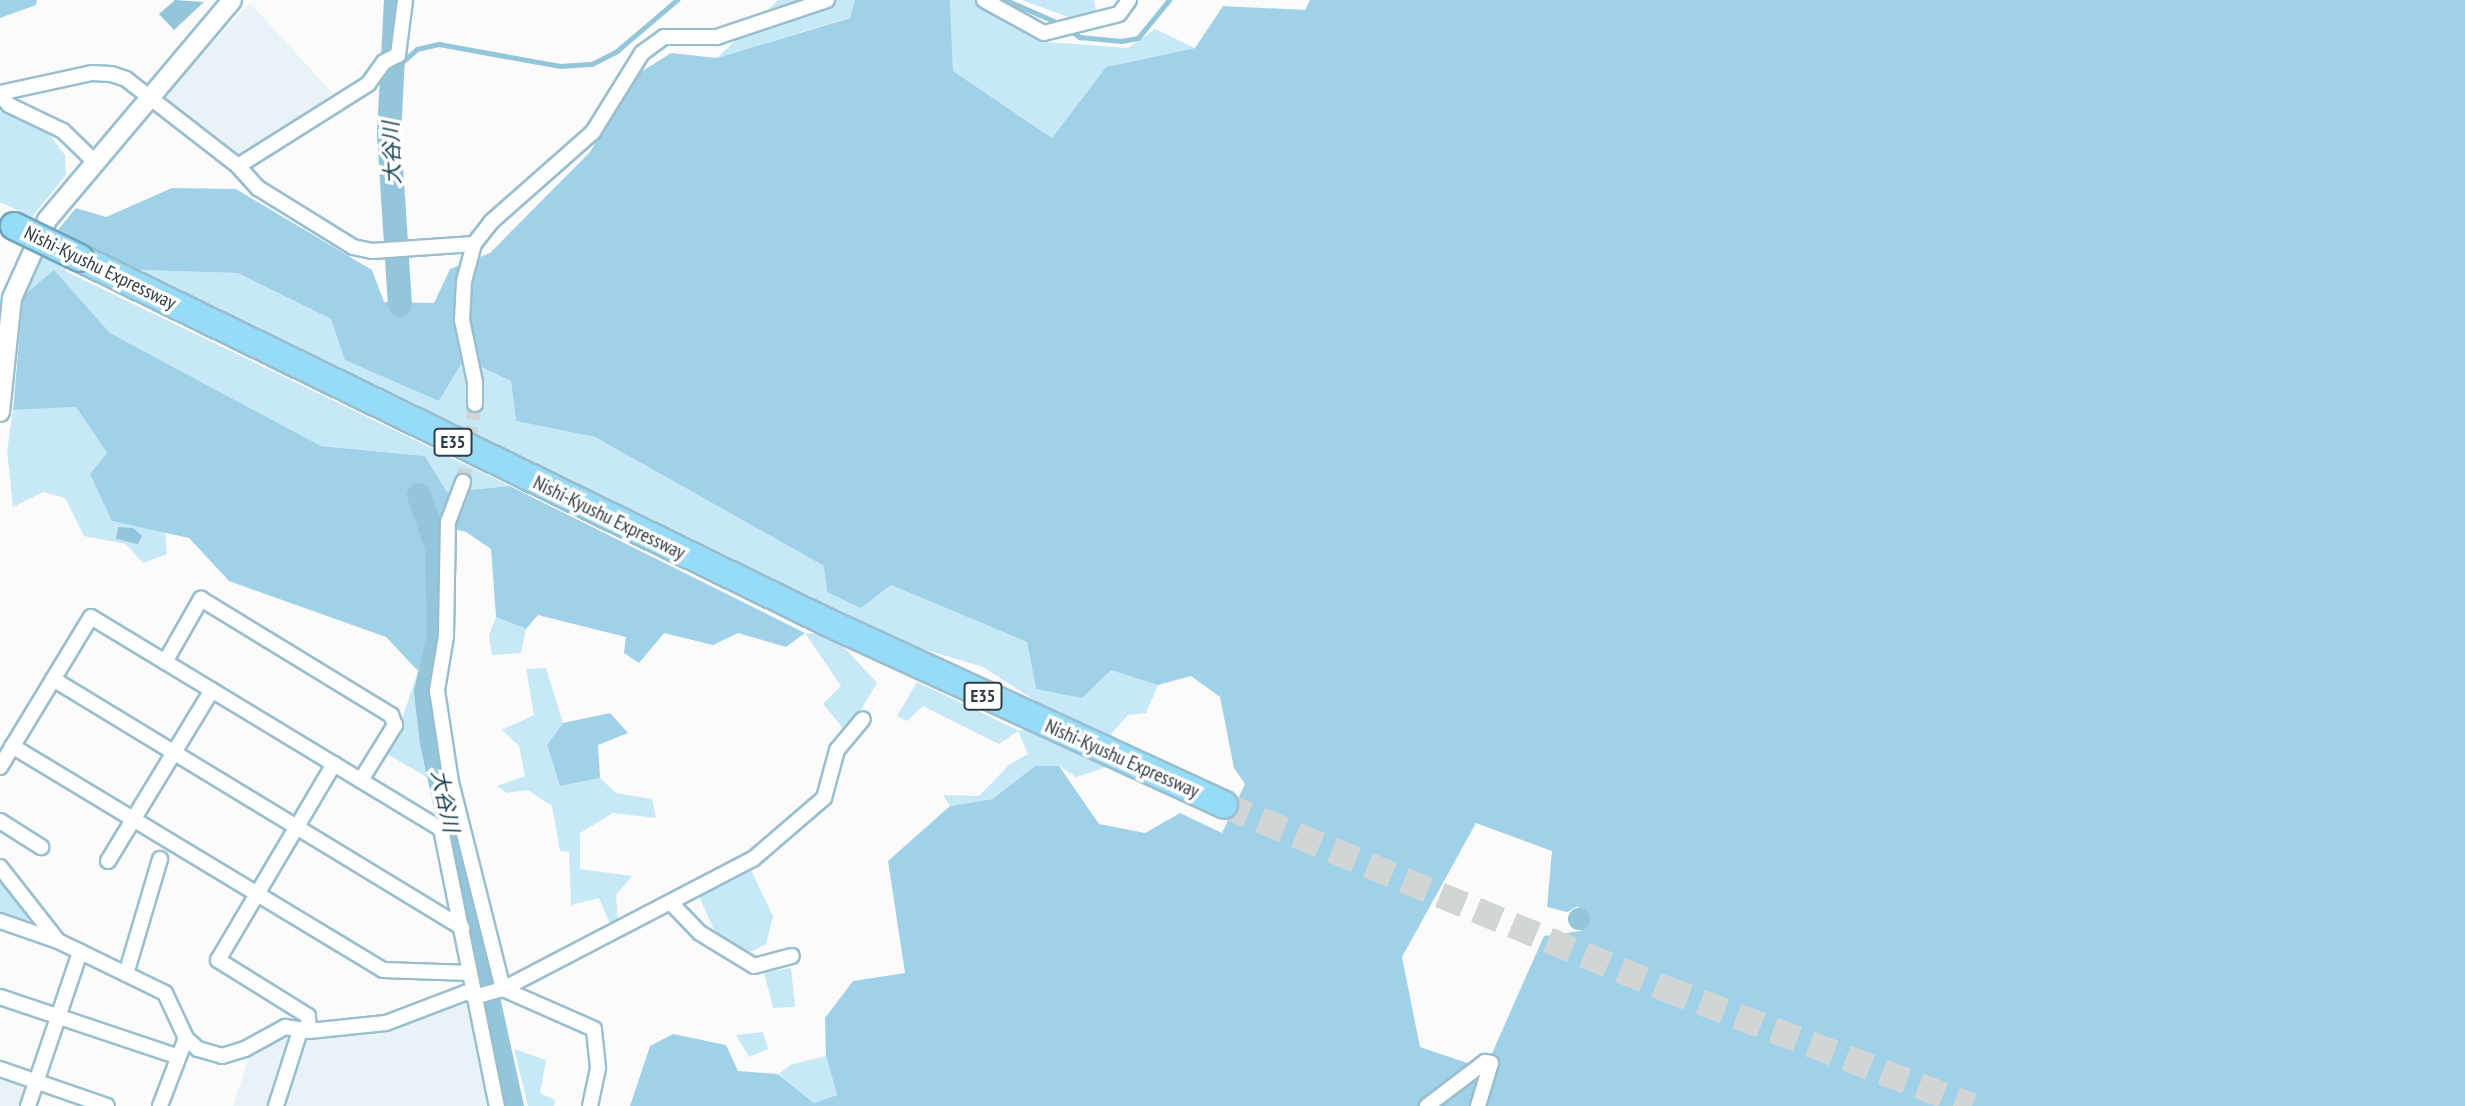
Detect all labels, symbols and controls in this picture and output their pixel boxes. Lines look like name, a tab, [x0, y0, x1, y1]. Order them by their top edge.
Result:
water label: 大谷川	[378, 121, 406, 185]
street label: Nishi-Kyushu Expressway	[20, 221, 180, 315]
road number: E35	[432, 428, 474, 457]
street label: Nishi-Kyushu Expressway	[529, 471, 689, 565]
road number: E35	[962, 682, 1004, 710]
street label: Nishi-Kyushu Expressway	[1042, 715, 1202, 803]
water label: 大谷川	[426, 768, 464, 834]

